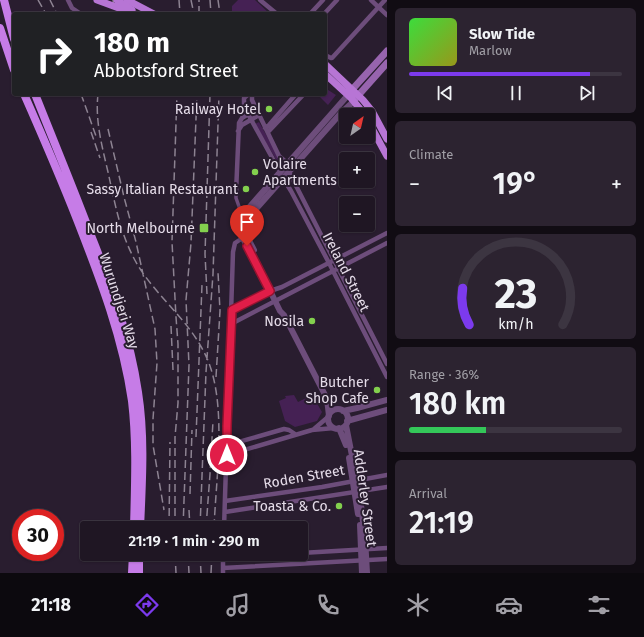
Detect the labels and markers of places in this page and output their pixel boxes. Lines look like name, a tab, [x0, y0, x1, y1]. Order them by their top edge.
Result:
place label: Railway Hotel	[175, 101, 261, 118]
marker: Railway Hotel	[264, 104, 274, 114]
place label: Volaire Apartments	[263, 156, 337, 189]
marker: Volaire Apartments	[250, 167, 260, 177]
place label: Sassy Italian Restaurant	[87, 181, 239, 198]
marker: Sassy Italian Restaurant	[241, 184, 251, 194]
pin	[230, 205, 264, 246]
place label: North Melbourne	[86, 220, 195, 237]
marker: North Melbourne	[198, 222, 210, 234]
place label: Nosila	[264, 313, 304, 330]
marker: Nosila	[307, 316, 317, 326]
place label: Butcher Shop Cafe	[305, 374, 370, 407]
marker: Butcher Shop Cafe	[372, 385, 382, 395]
place label: Toasta & Co.	[253, 498, 331, 515]
marker: Toasta & Co.	[334, 501, 344, 511]

